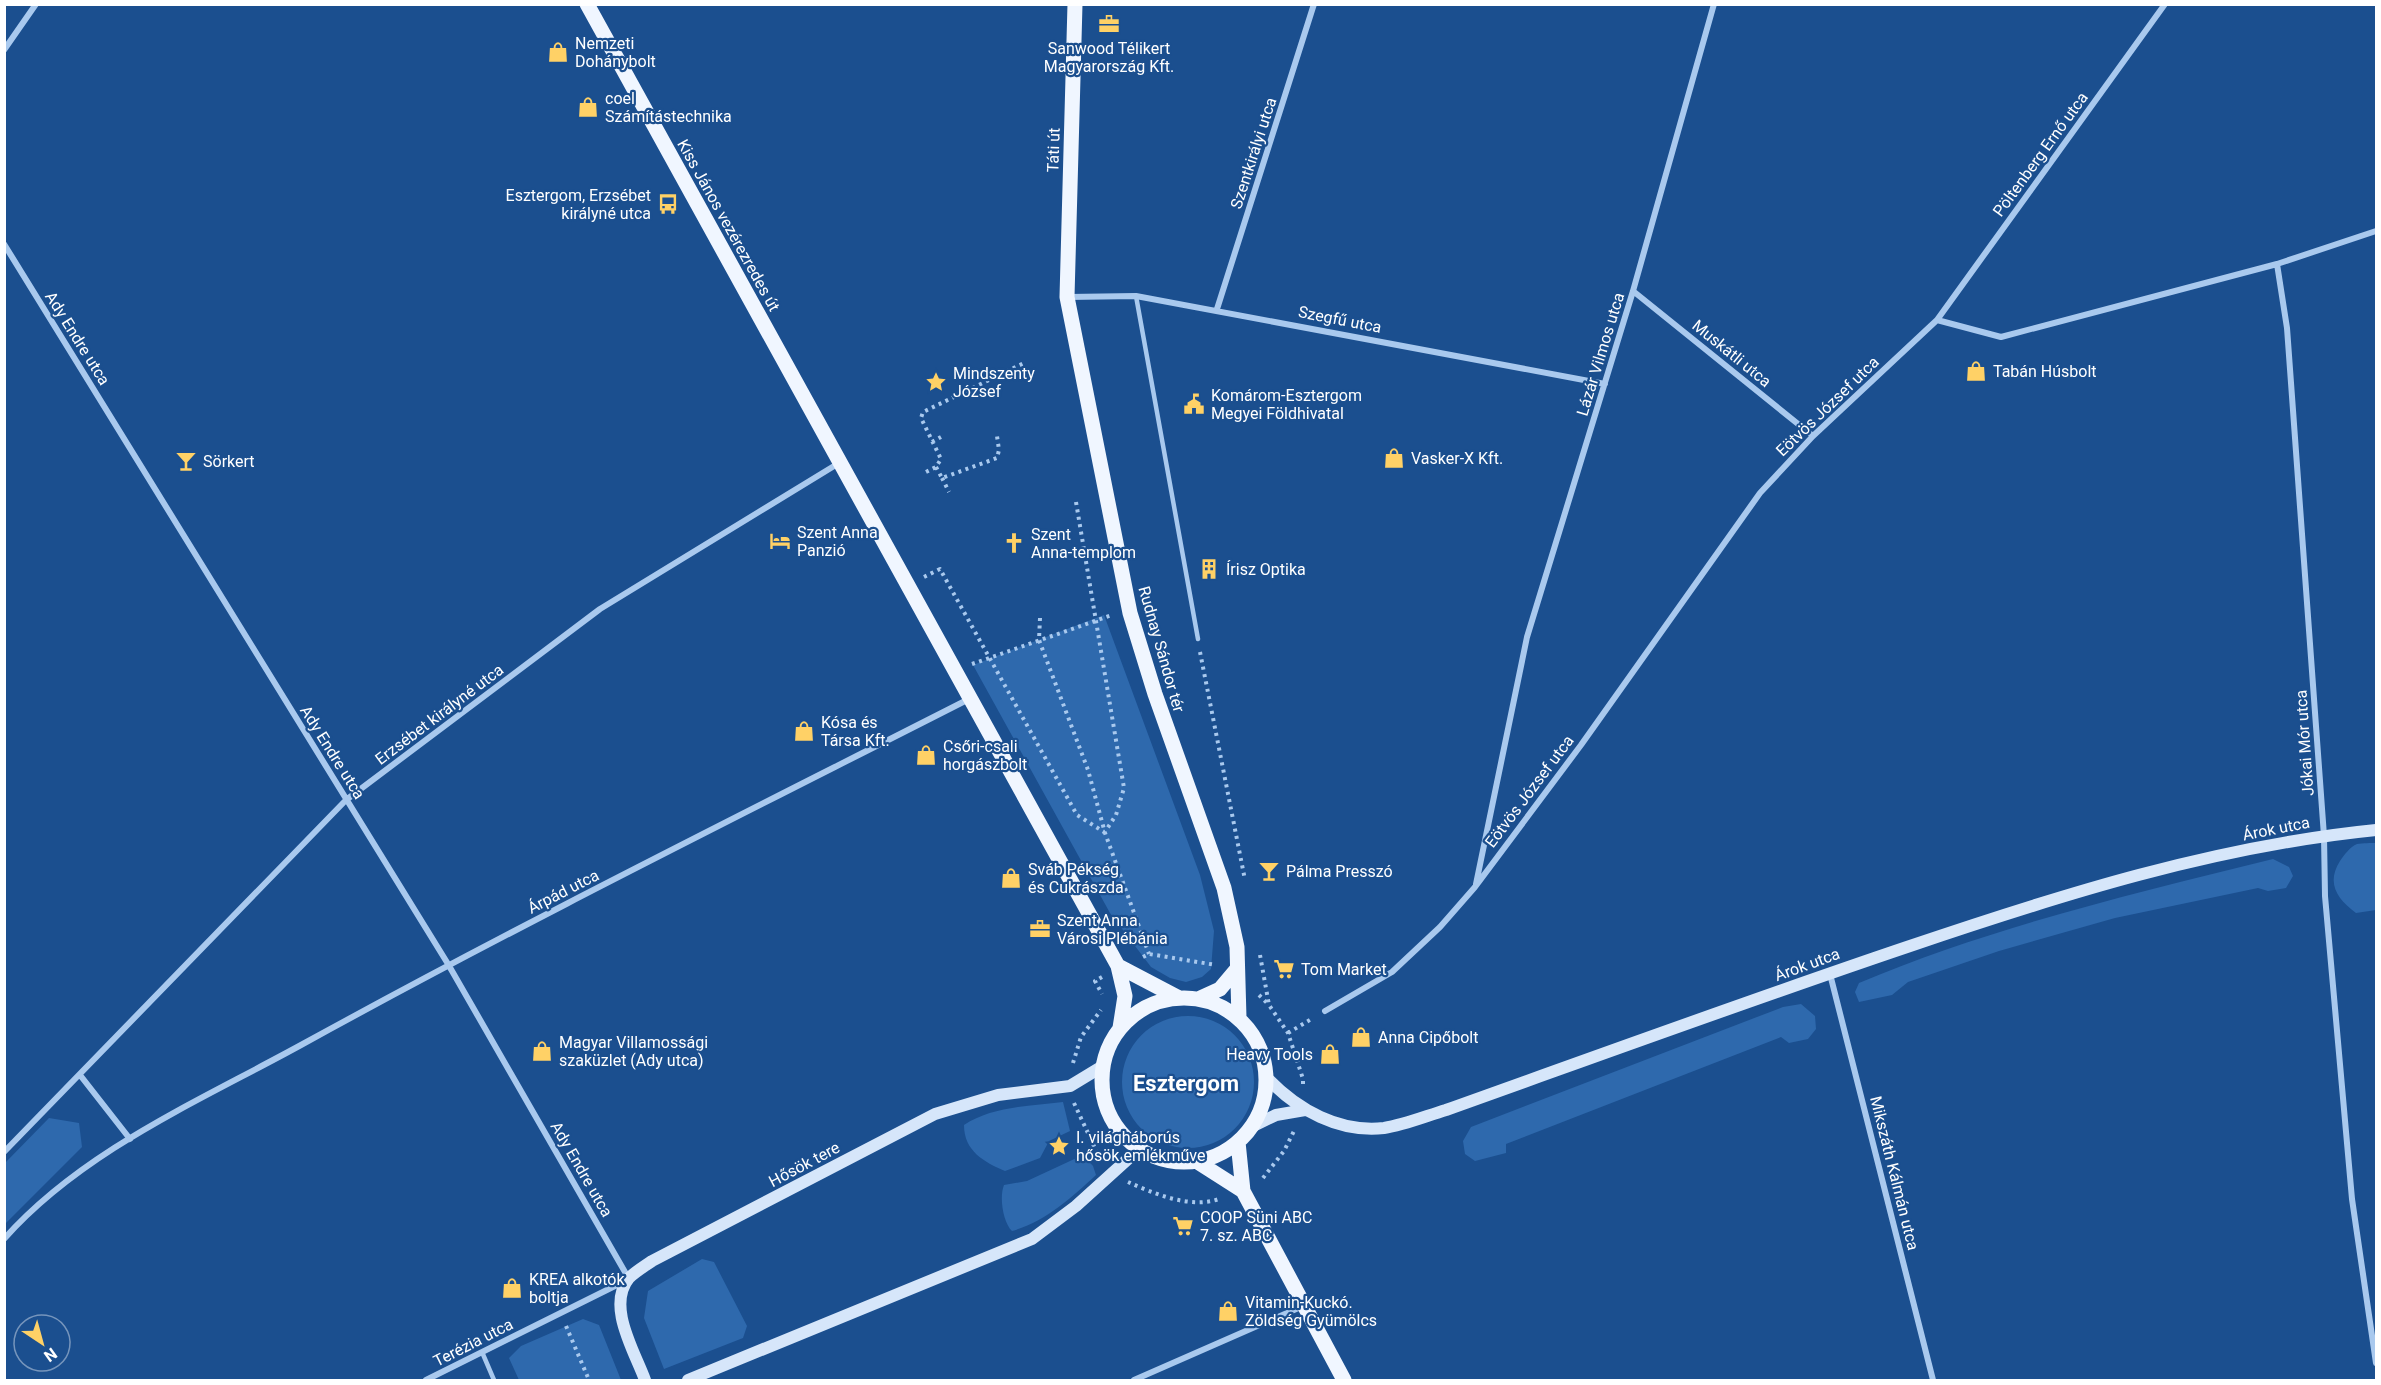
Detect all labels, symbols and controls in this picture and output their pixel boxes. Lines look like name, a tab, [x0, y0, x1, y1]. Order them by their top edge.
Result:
office icon: Sanwood Télikert Magyarország Kft.	[1097, 12, 1121, 36]
place label: Nemzeti Dohánybolt	[575, 34, 656, 71]
place label: Sanwood Télikert Magyarország Kft.	[1044, 39, 1174, 76]
shop icon: Nemzeti Dohánybolt	[546, 40, 570, 64]
place label: coel Számítástechnika	[605, 89, 732, 126]
street label: Pöltenberg Ernő utca	[1989, 89, 2092, 220]
shop icon: coel Számítástechnika	[576, 95, 600, 119]
street label: Szentkirályi utca	[1226, 95, 1280, 211]
street label: Táti út	[1043, 127, 1064, 173]
street label: Kiss János vezérezredes út	[673, 136, 784, 315]
place label: Esztergom, Erzsébet királyné utca	[506, 186, 651, 223]
bus stop icon: Esztergom, Erzsébet királyné utca	[656, 192, 680, 216]
street label: Ady Endre utca	[41, 288, 114, 389]
street label: Lázár Vilmos utca	[1573, 290, 1628, 418]
street label: Szegfű utca	[1297, 302, 1383, 337]
street label: Muskátli utca	[1688, 316, 1775, 391]
street label: Eötvös József utca	[1772, 352, 1883, 460]
shop icon: Tabán Húsbolt	[1964, 359, 1988, 383]
place label: Tabán Húsbolt	[1993, 362, 2097, 381]
place label: Mindszenty József	[953, 364, 1035, 401]
place icon: Mindszenty József	[924, 370, 948, 394]
place label: Komárom-Esztergom Megyei Földhivatal	[1211, 386, 1362, 423]
public building icon: Komárom-Esztergom Megyei Földhivatal	[1182, 392, 1206, 416]
shop icon: Vasker-X Kft.	[1382, 446, 1406, 470]
bar icon: Sörkert	[174, 449, 198, 473]
place label: Vasker-X Kft.	[1411, 449, 1503, 468]
place label: Sörkert	[203, 452, 255, 471]
place label: Szent Anna Panzió	[797, 523, 878, 560]
place label: Szent Anna-templom	[1031, 525, 1136, 562]
hotel icon: Szent Anna Panzió	[768, 529, 792, 553]
church icon: Szent Anna-templom	[1002, 531, 1026, 555]
building icon: Írisz Optika	[1197, 557, 1221, 581]
place label: Írisz Optika	[1226, 560, 1306, 579]
street label: Rudnay Sándor tér	[1134, 584, 1189, 715]
street label: Erzsébet királyné utca	[371, 660, 507, 769]
street label: Jókai Mór utca	[2291, 689, 2318, 797]
street label: Ady Endre utca	[296, 702, 369, 803]
place label: Kósa és Társa Kft.	[821, 713, 890, 750]
shop icon: Kósa és Társa Kft.	[792, 719, 816, 743]
street label: Eötvös József utca	[1481, 731, 1578, 851]
place label: Csőri-csali horgászbolt	[943, 737, 1027, 774]
shop icon: Csőri-csali horgászbolt	[914, 743, 938, 767]
street label: Árok utca	[2241, 813, 2311, 844]
bar icon: Pálma Presszó	[1257, 859, 1281, 883]
place label: Sváb Pékség és Cukrászda	[1028, 860, 1124, 897]
place label: Pálma Presszó	[1286, 862, 1393, 881]
street label: Árpád utca	[524, 865, 602, 918]
shop icon: Sváb Pékség és Cukrászda	[999, 866, 1023, 890]
place label: Szent Anna Városi Plébánia	[1057, 911, 1168, 948]
office icon: Szent Anna Városi Plébánia	[1028, 917, 1052, 941]
street label: Árok utca	[1772, 944, 1842, 985]
supermarket icon: Tom Market	[1272, 957, 1296, 981]
place label: Tom Market	[1301, 960, 1387, 979]
shop icon: Anna Cipőbolt	[1349, 1025, 1373, 1049]
place label: Anna Cipőbolt	[1378, 1028, 1478, 1047]
place label: Magyar Villamossági szaküzlet (Ady utca)	[559, 1033, 708, 1070]
shop icon: Magyar Villamossági szaküzlet (Ady utca)	[530, 1039, 554, 1063]
shop icon: Heavy Tools	[1318, 1042, 1342, 1066]
place label: Heavy Tools	[1226, 1045, 1313, 1064]
district label: Esztergom	[1133, 1071, 1239, 1096]
street label: Mikszáth Kálmán utca	[1866, 1094, 1923, 1252]
street label: Ady Endre utca	[547, 1118, 616, 1220]
place label: I. világháborús hősök emlékműve	[1076, 1128, 1205, 1165]
place icon: I. világháborús hősök emlékműve	[1047, 1134, 1071, 1158]
street label: Hősök tere	[766, 1138, 843, 1191]
place label: COOP Süni ABC 7. sz. ABC	[1200, 1208, 1312, 1245]
supermarket icon: COOP Süni ABC 7. sz. ABC	[1171, 1214, 1195, 1238]
place label: KREA alkotók boltja	[529, 1270, 625, 1307]
shop icon: KREA alkotók boltja	[500, 1276, 524, 1300]
place label: Vitamin-Kuckó. Zöldség Gyümölcs	[1245, 1293, 1377, 1330]
shop icon: Vitamin-Kuckó. Zöldség Gyümölcs	[1216, 1299, 1240, 1323]
north arrow	[12, 1313, 72, 1373]
street label: Terézia utca	[430, 1314, 516, 1371]
text: N	[40, 1344, 61, 1366]

